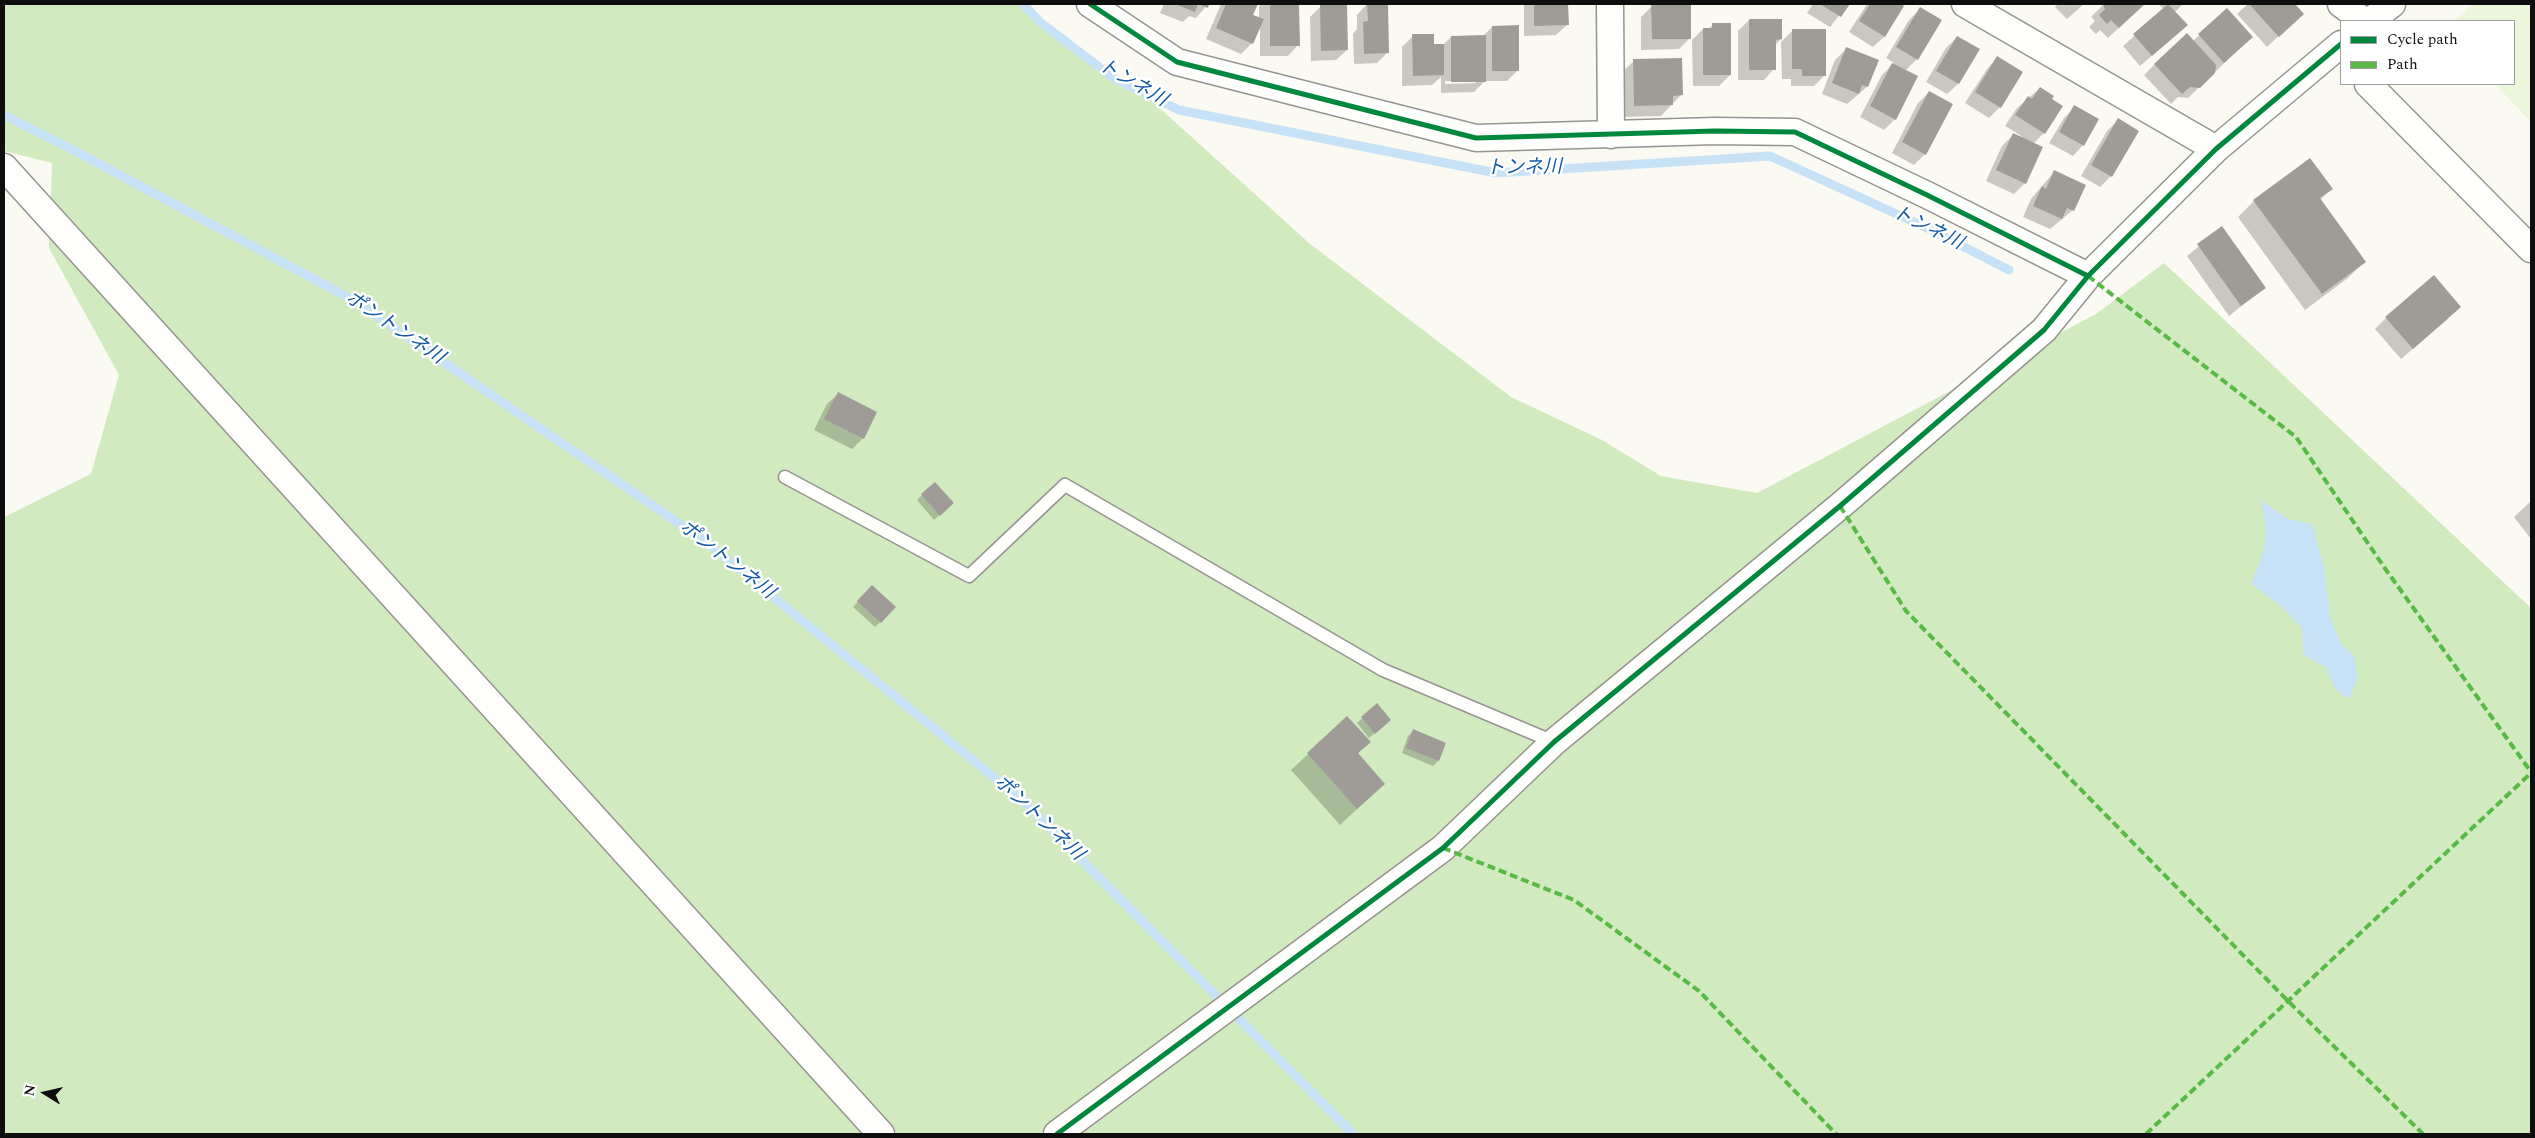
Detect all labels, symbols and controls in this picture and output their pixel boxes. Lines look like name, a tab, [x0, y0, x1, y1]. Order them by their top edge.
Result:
legend	[2340, 20, 2515, 85]
text: Cycle path	[2387, 28, 2458, 51]
text: Path	[2387, 53, 2418, 76]
water label: トンネ川	[1093, 55, 1171, 113]
water label: トンネ川	[1486, 157, 1562, 181]
water label: トンネ川	[1888, 202, 1966, 256]
water label: ポントンネ川	[340, 288, 448, 370]
water label: ポントンネ川	[674, 517, 778, 605]
water label: ポントンネ川	[989, 772, 1087, 866]
north arrow	[20, 1068, 70, 1118]
text: N	[18, 1083, 41, 1098]

